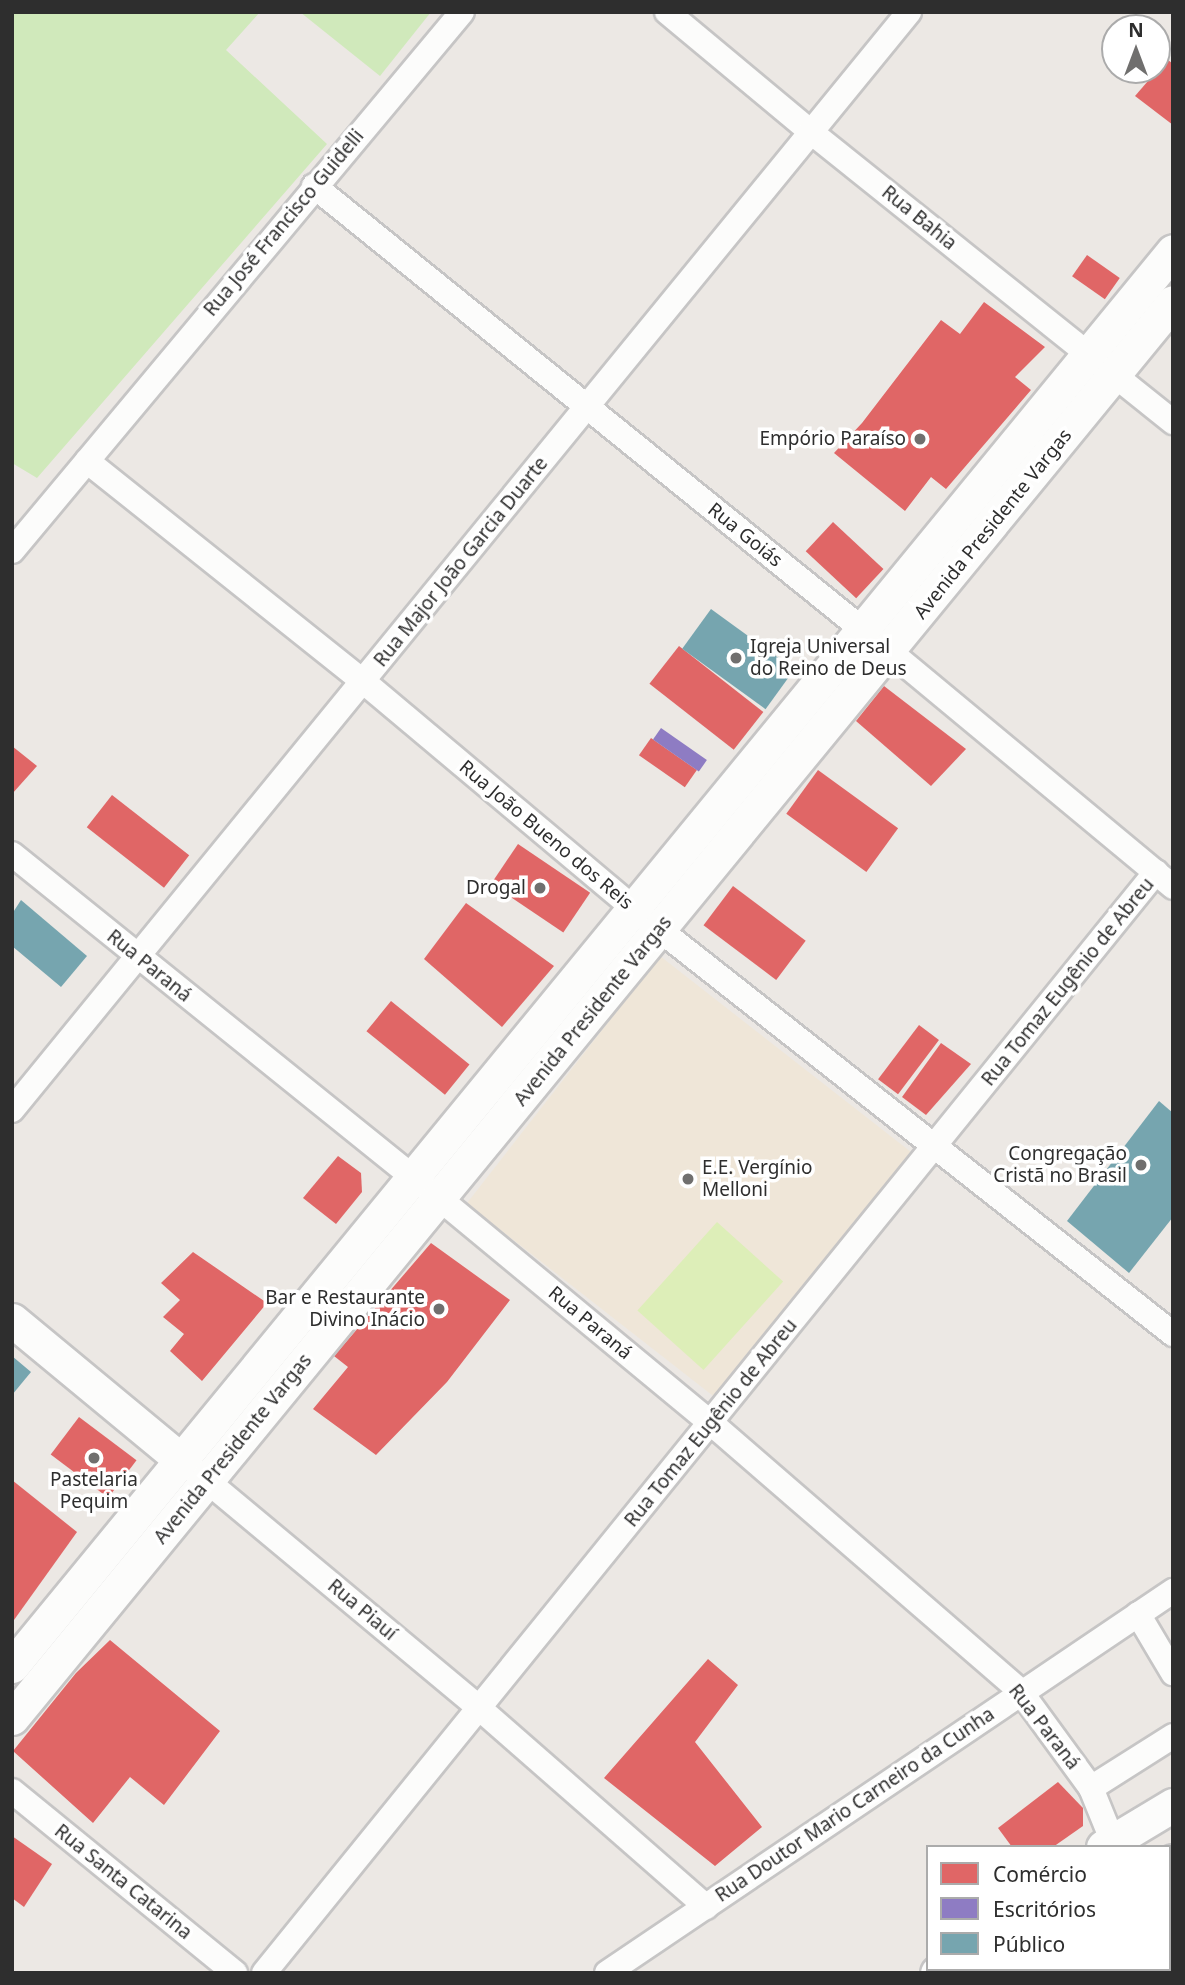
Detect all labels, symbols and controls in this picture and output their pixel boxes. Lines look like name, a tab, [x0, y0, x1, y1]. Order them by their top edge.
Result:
north arrow	[1101, 14, 1171, 84]
text: N	[1128, 17, 1144, 43]
street label: Rua José Francisco Guidelli	[199, 125, 369, 321]
street label: Rua Bahia	[877, 181, 961, 255]
street label: Avenida Presidente Vargas	[909, 425, 1077, 623]
place label: Empório Paraíso	[760, 428, 906, 450]
marker: Empório Paraíso	[912, 431, 928, 447]
street label: Rua Major João Garcia Duarte	[369, 453, 553, 671]
street label: Rua Goiás	[703, 498, 787, 572]
place label: Igreja Universal do Reino de Deus	[750, 636, 907, 680]
marker: Igreja Universal do Reino de Deus	[728, 650, 744, 666]
street label: Rua João Bueno dos Reis	[455, 756, 637, 914]
street label: Rua Tomaz Eugênio de Abreu	[977, 873, 1159, 1091]
place label: Drogal	[466, 877, 526, 899]
marker: Drogal	[532, 880, 548, 896]
street label: Avenida Presidente Vargas	[509, 912, 677, 1110]
street label: Rua Paraná	[102, 925, 196, 1007]
place label: Congregação Cristã no Brasil	[993, 1143, 1127, 1187]
place label: E.E. Vergínio Melloni	[702, 1157, 812, 1201]
marker: Congregação Cristã no Brasil	[1133, 1157, 1149, 1173]
marker: E.E. Vergínio Melloni	[680, 1171, 696, 1187]
street label: Rua Paraná	[544, 1282, 636, 1364]
place label: Bar e Restaurante Divino Inácio	[265, 1287, 425, 1331]
marker: Bar e Restaurante Divino Inácio	[431, 1301, 447, 1317]
street label: Rua Tomaz Eugênio de Abreu	[620, 1314, 802, 1532]
street label: Avenida Presidente Vargas	[149, 1350, 317, 1548]
marker: Pastelaria Pequim	[86, 1450, 102, 1466]
place label: Pastelaria Pequim	[50, 1469, 138, 1513]
street label: Rua Piauí	[323, 1575, 401, 1645]
street label: Rua Paraná	[1004, 1680, 1084, 1774]
street label: Rua Doutor Mario Carneiro da Cunha	[711, 1703, 999, 1907]
street label: Rua Santa Catarina	[50, 1820, 196, 1944]
legend	[926, 1845, 1171, 1971]
text: Comércio	[993, 1860, 1087, 1888]
text: Escritórios	[993, 1895, 1096, 1923]
text: Público	[993, 1930, 1065, 1958]

